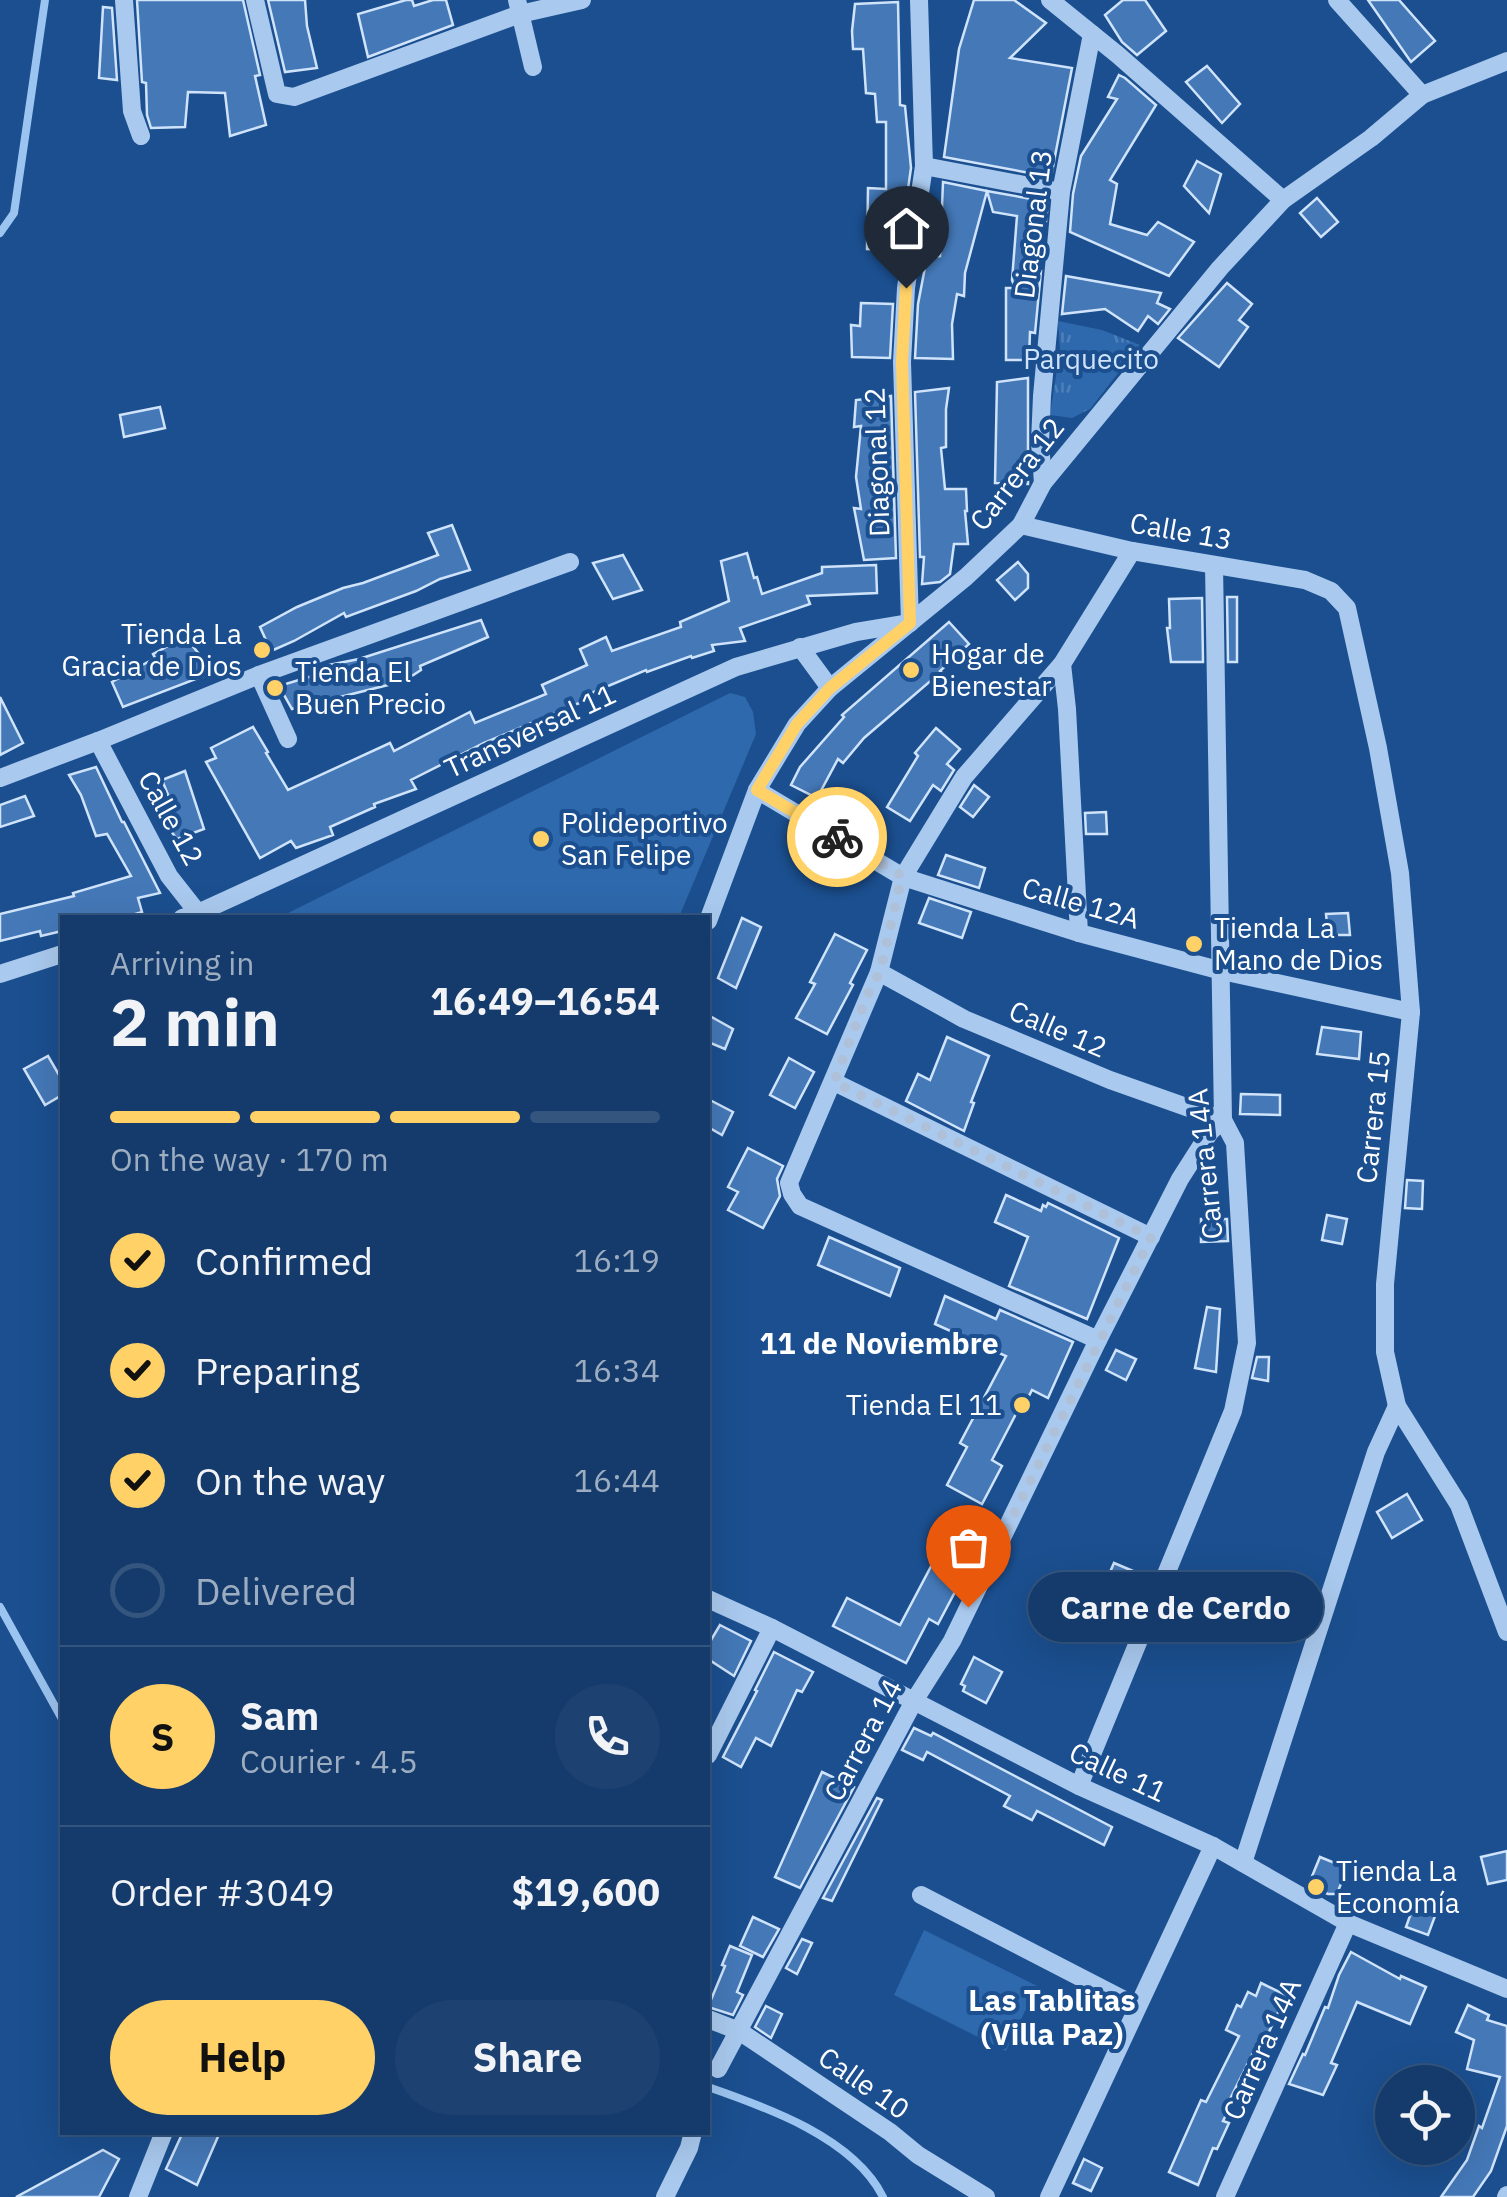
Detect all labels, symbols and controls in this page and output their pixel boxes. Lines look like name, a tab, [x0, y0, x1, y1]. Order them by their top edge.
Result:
street label: Diagonal 13	[1005, 147, 1060, 300]
pin	[864, 186, 949, 289]
icon: home	[879, 201, 934, 256]
park label: Parquecito	[1023, 340, 1159, 377]
street label: Diagonal 12	[855, 387, 898, 537]
street label: Carrera 12	[961, 410, 1072, 538]
street label: Calle 13	[1127, 503, 1235, 558]
place label: Tienda La Gracia de Dios	[61, 615, 242, 684]
place label: Hogar de Bienestar	[931, 635, 1051, 704]
marker: Tienda La Gracia de Dios	[251, 639, 273, 661]
place label: Tienda El Buen Precio	[295, 653, 446, 722]
marker: Hogar de Bienestar	[900, 659, 922, 681]
street label: Transversal 11	[438, 675, 621, 786]
marker: Tienda El Buen Precio	[264, 677, 286, 699]
street label: Calle 12	[130, 764, 213, 872]
courier	[787, 787, 887, 887]
place label: Polideportivo San Felipe	[561, 804, 728, 873]
icon: bike	[810, 810, 865, 865]
marker: Polideportivo San Felipe	[530, 828, 552, 850]
street label: Calle 12A	[1018, 868, 1144, 937]
place label: Tienda La Mano de Dios	[1214, 909, 1383, 978]
marker: Tienda La Mano de Dios	[1183, 933, 1205, 955]
text: Arriving in	[110, 942, 255, 984]
text: 16:49–16:54	[430, 976, 660, 1025]
text: 2 min	[110, 979, 280, 1064]
street label: Calle 12	[1004, 991, 1113, 1066]
street label: Carrera 15	[1347, 1049, 1398, 1185]
street label: Carrera 14A	[1178, 1087, 1231, 1241]
text: On the way · 170 m	[110, 1138, 389, 1180]
icon: check	[110, 1233, 165, 1288]
text: Confirmed	[195, 1236, 373, 1285]
text: 16:19	[574, 1239, 660, 1281]
district label: 11 de Noviembre	[759, 1323, 999, 1362]
icon: check	[110, 1343, 165, 1398]
text: Preparing	[195, 1346, 360, 1395]
text: 16:34	[574, 1349, 660, 1391]
place label: Tienda El 11	[846, 1386, 1002, 1423]
marker: Tienda El 11	[1011, 1394, 1033, 1416]
icon: check	[110, 1453, 165, 1508]
text: On the way	[195, 1456, 385, 1505]
text: 16:44	[574, 1459, 660, 1501]
pin	[926, 1505, 1011, 1608]
icon: bag	[941, 1520, 996, 1575]
text: Delivered	[195, 1566, 357, 1615]
callout: Carne de Cerdo	[1028, 1572, 1323, 1642]
text: Carne de Cerdo	[1060, 1586, 1291, 1628]
street label: Carrera 14	[815, 1672, 910, 1807]
button: phone	[555, 1684, 660, 1789]
text: Sam	[240, 1691, 319, 1740]
text: S	[151, 1712, 174, 1761]
street label: Calle 11	[1064, 1733, 1173, 1810]
text: Courier · 4.5	[240, 1740, 418, 1782]
place label: Tienda La Economía	[1336, 1852, 1460, 1921]
text: Order #3049	[110, 1867, 335, 1916]
text: $19,600	[511, 1867, 660, 1916]
marker: Tienda La Economía	[1305, 1876, 1327, 1898]
street label: Carrera 14A	[1214, 1972, 1309, 2125]
district label: Las Tablitas (Villa Paz)	[968, 1980, 1136, 2053]
button: Help	[110, 2000, 375, 2115]
button: Share	[395, 2000, 660, 2115]
street label: Calle 10	[811, 2038, 917, 2127]
map controls	[1375, 2065, 1475, 2165]
button: locate	[1375, 2065, 1475, 2165]

